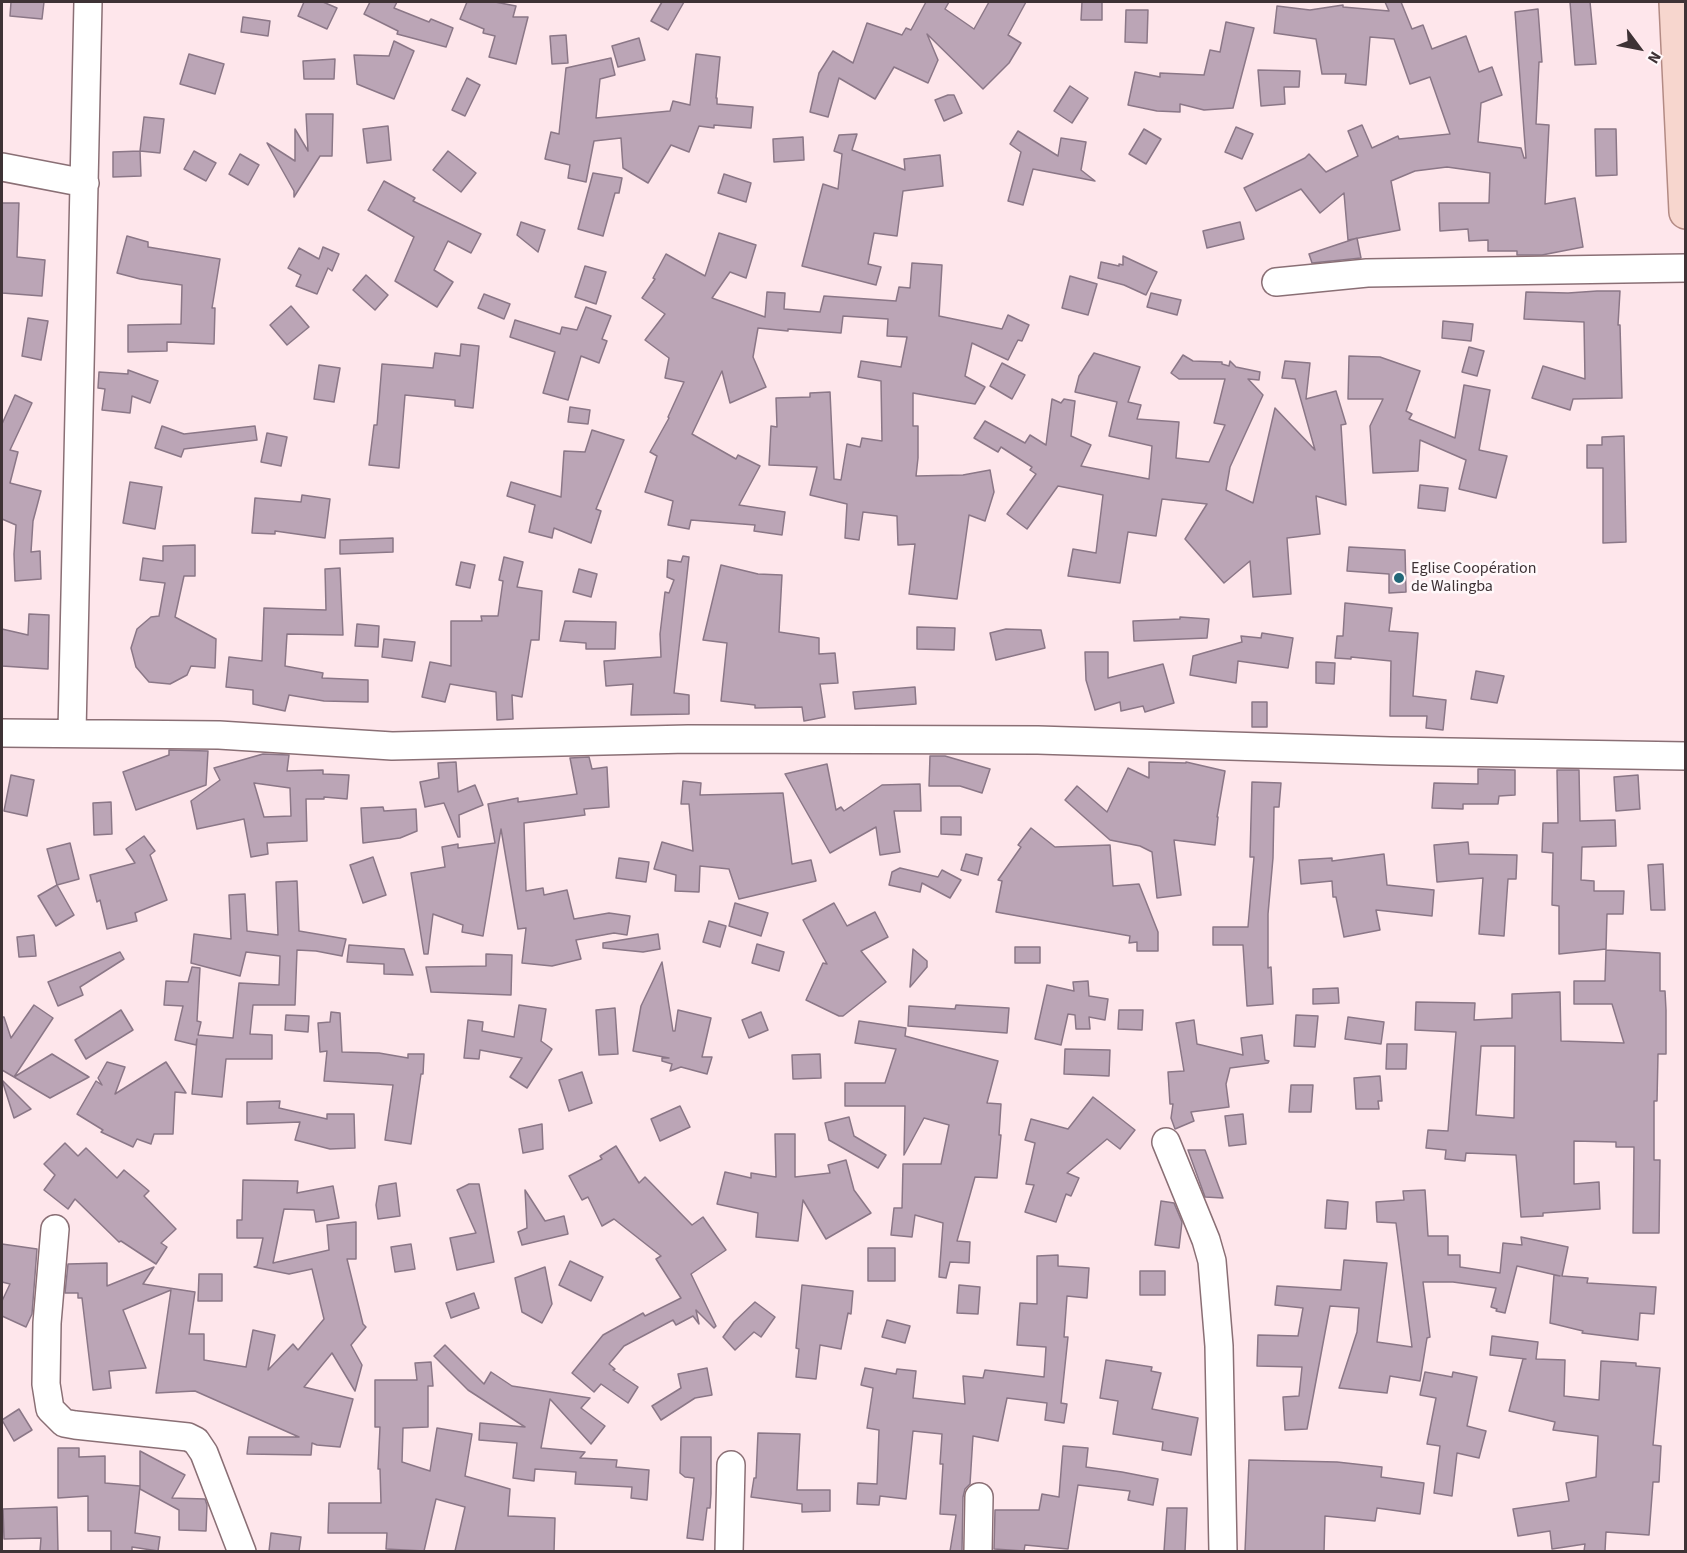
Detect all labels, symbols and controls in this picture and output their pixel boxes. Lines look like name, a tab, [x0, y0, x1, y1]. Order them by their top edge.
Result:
north arrow	[1609, 18, 1669, 78]
text: N	[1642, 47, 1666, 68]
place label: Eglise Coopération de Walingba	[1411, 559, 1536, 597]
marker: Eglise Coopération de Walingba	[1392, 571, 1406, 585]

